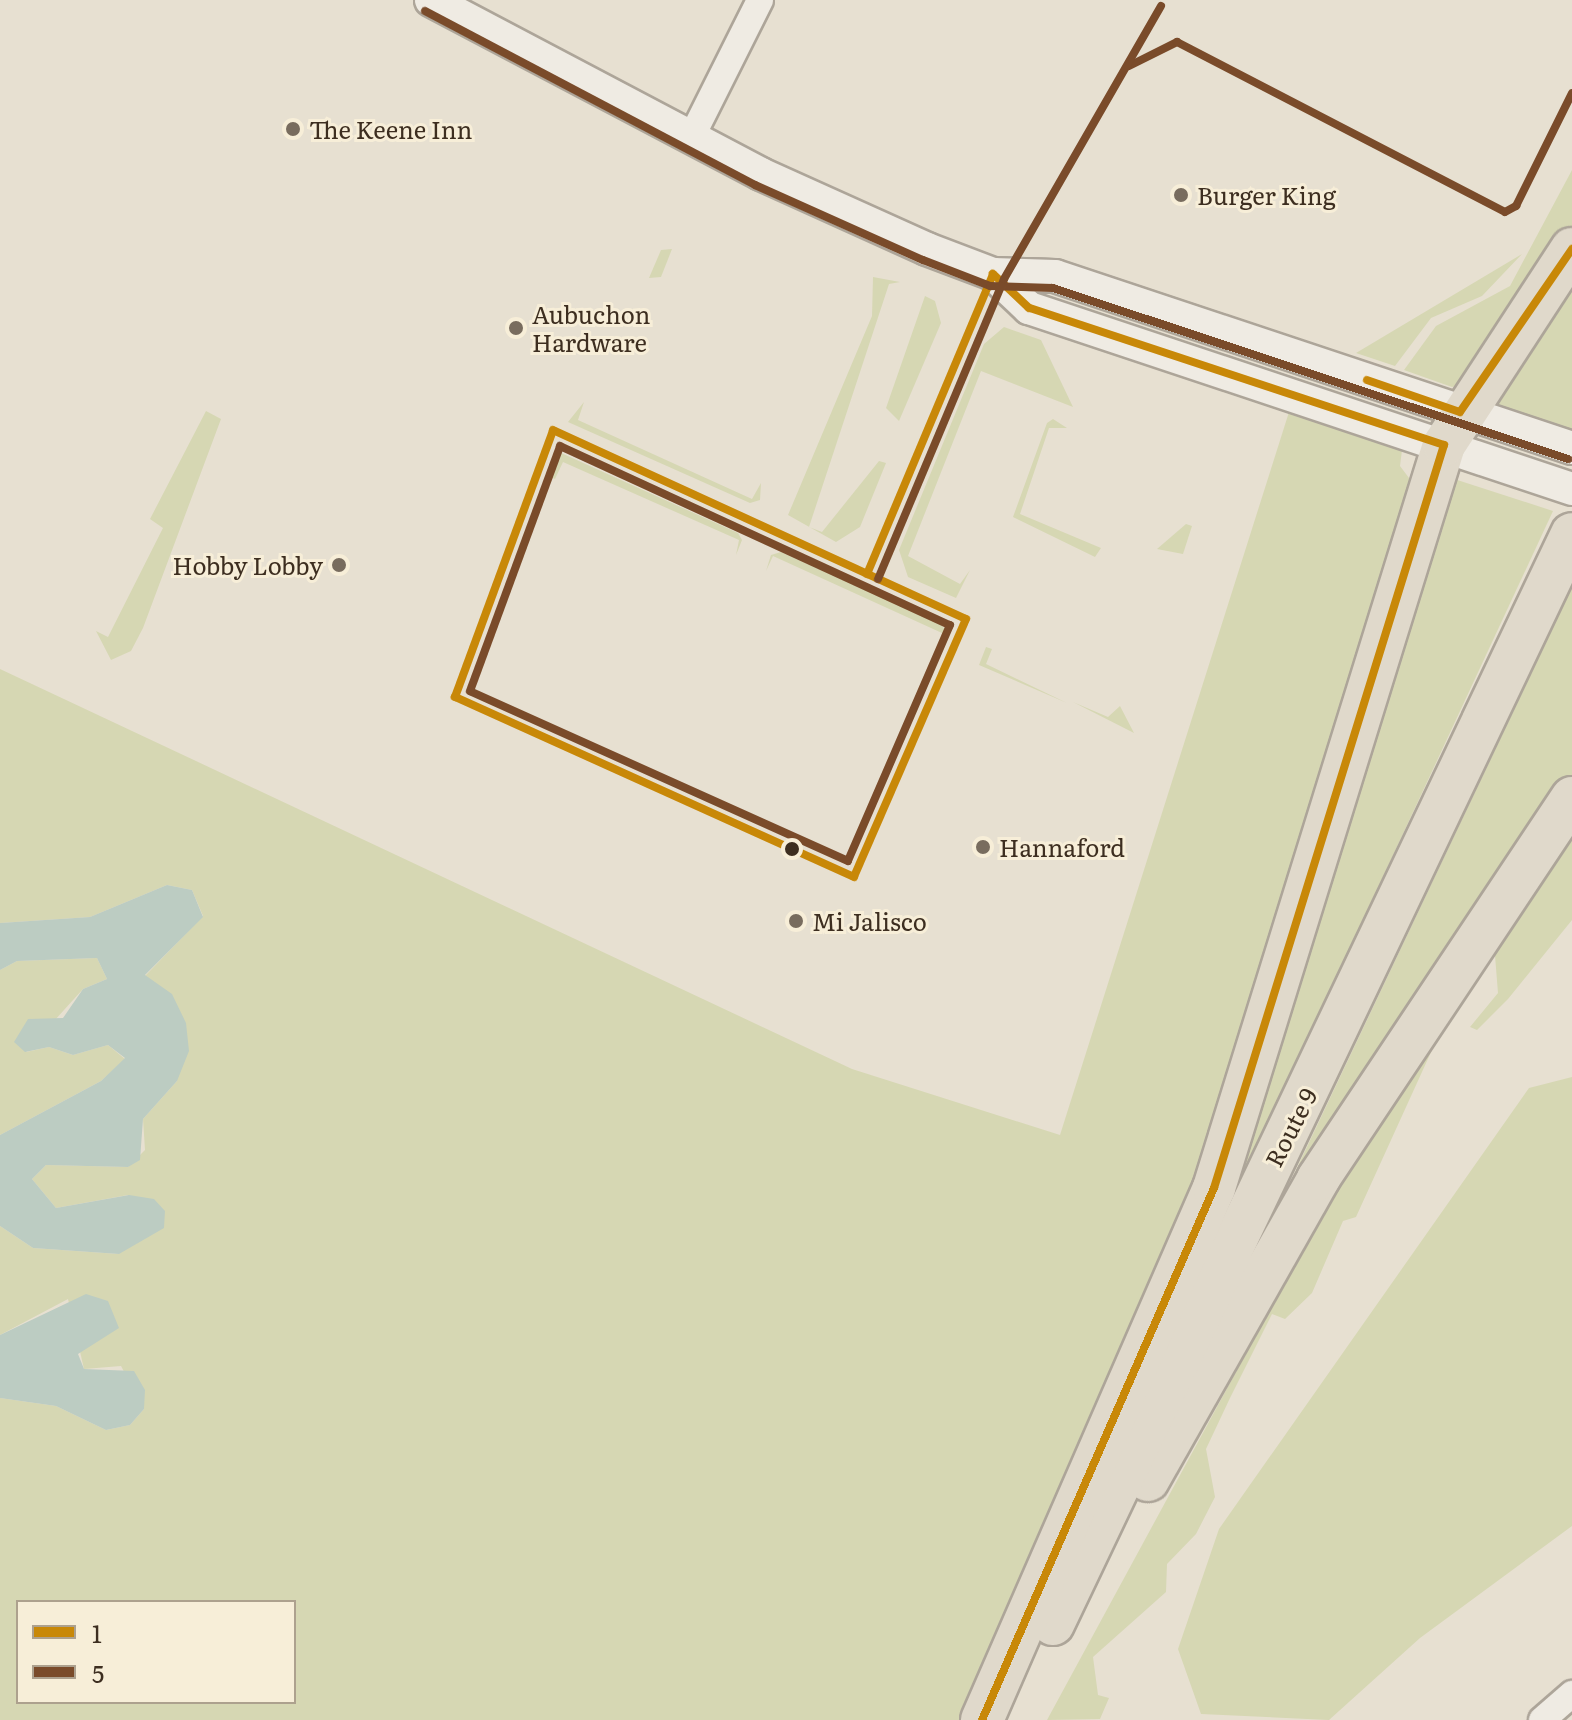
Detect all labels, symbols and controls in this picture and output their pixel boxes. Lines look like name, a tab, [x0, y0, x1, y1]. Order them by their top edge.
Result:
place label: The Keene Inn	[309, 115, 472, 143]
marker: The Keene Inn	[284, 120, 302, 138]
place label: Burger King	[1197, 181, 1336, 209]
marker: Burger King	[1172, 186, 1190, 204]
place label: Aubuchon Hardware	[532, 300, 650, 356]
marker: Aubuchon Hardware	[507, 319, 525, 337]
place label: Hobby Lobby	[173, 551, 323, 579]
marker: Hobby Lobby	[330, 556, 348, 574]
place label: Hannaford	[999, 833, 1125, 861]
marker: Hannaford	[974, 838, 992, 856]
unlabelled marker	[784, 841, 800, 857]
place label: Mi Jalisco	[812, 907, 927, 935]
marker: Mi Jalisco	[787, 912, 805, 930]
street label: Route 9	[1258, 1083, 1322, 1171]
legend	[16, 1600, 296, 1704]
text: 1	[92, 1615, 102, 1650]
text: 5	[92, 1655, 104, 1690]

